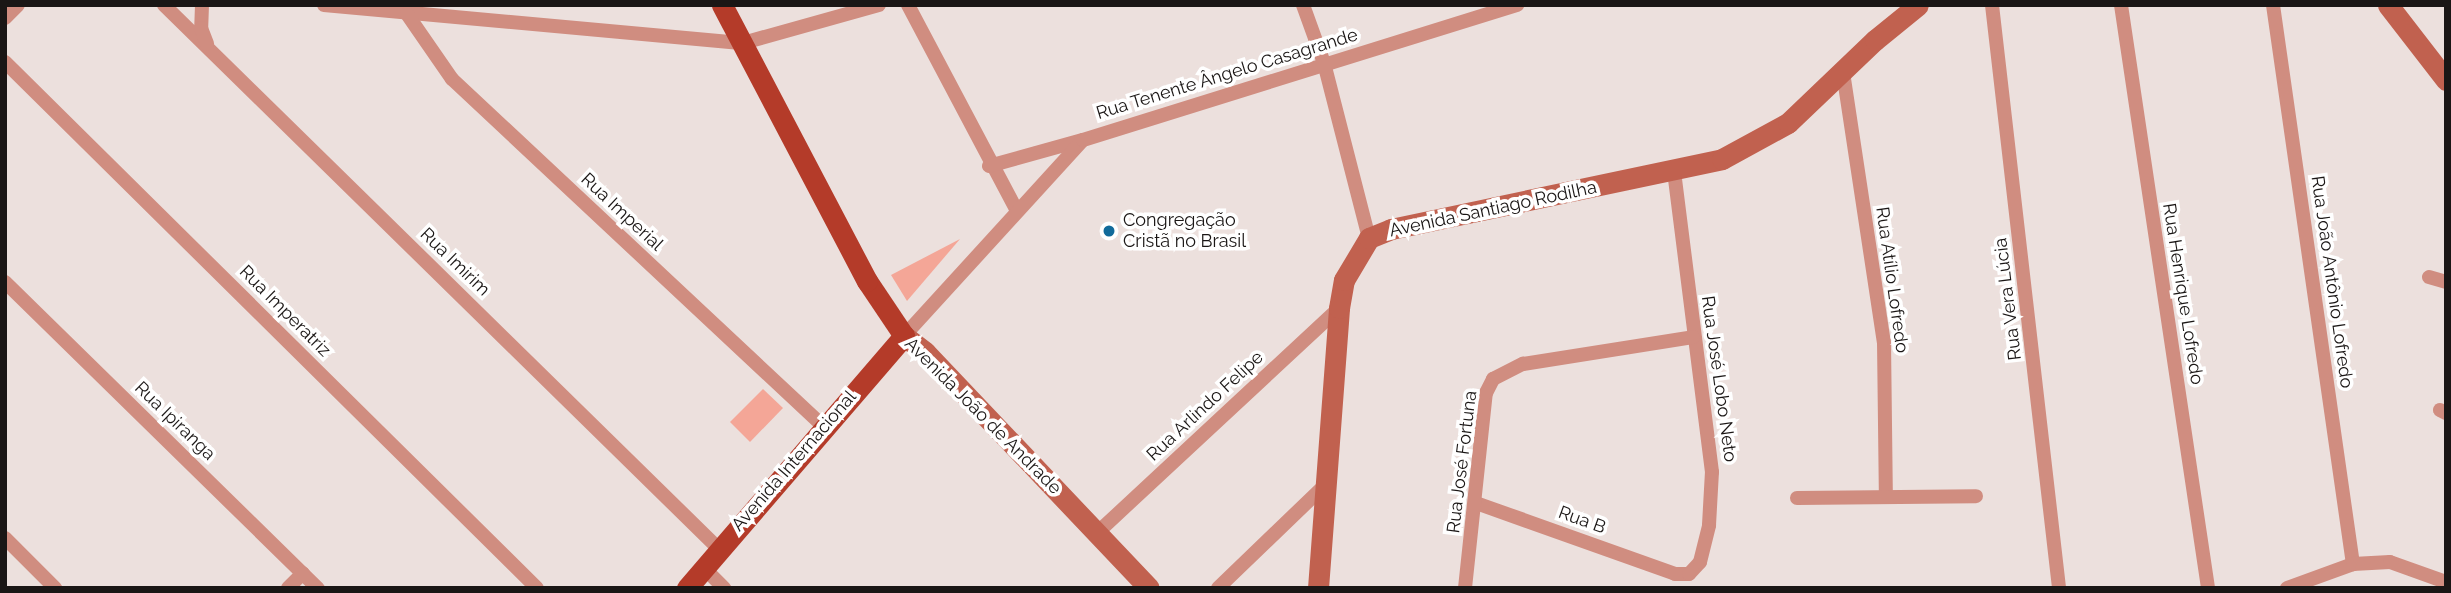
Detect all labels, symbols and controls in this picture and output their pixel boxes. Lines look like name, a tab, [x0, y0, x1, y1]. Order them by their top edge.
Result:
street label: Rua Tenente Ângelo Casagrande	[1093, 24, 1361, 124]
street label: Rua Imperial	[576, 169, 668, 255]
street label: Rua João Antônio Lofredo	[2306, 174, 2358, 390]
street label: Avenida Santiago Rodilha	[1387, 176, 1599, 242]
street label: Rua Henrique Lofredo	[2158, 202, 2208, 386]
street label: Rua Atílio Lofredo	[1871, 205, 1913, 355]
place label: Congregação Cristã no Brasil	[1123, 210, 1246, 252]
marker: Congregação Cristã no Brasil	[1101, 223, 1117, 239]
street label: Rua Imirim	[416, 224, 494, 300]
street label: Rua Vera Lúcia	[1990, 236, 2026, 362]
street label: Rua Imperatriz	[235, 261, 335, 361]
street label: Rua José Lobo Neto	[1697, 294, 1741, 464]
street label: Avenida João de Andrade	[900, 333, 1066, 499]
street label: Rua Arlindo Felipe	[1142, 346, 1268, 466]
street label: Rua Ipiranga	[130, 377, 220, 465]
street label: Avenida Internacional	[727, 386, 861, 536]
street label: Rua José Fortuna	[1443, 389, 1481, 535]
street label: Rua B	[1555, 502, 1609, 538]

